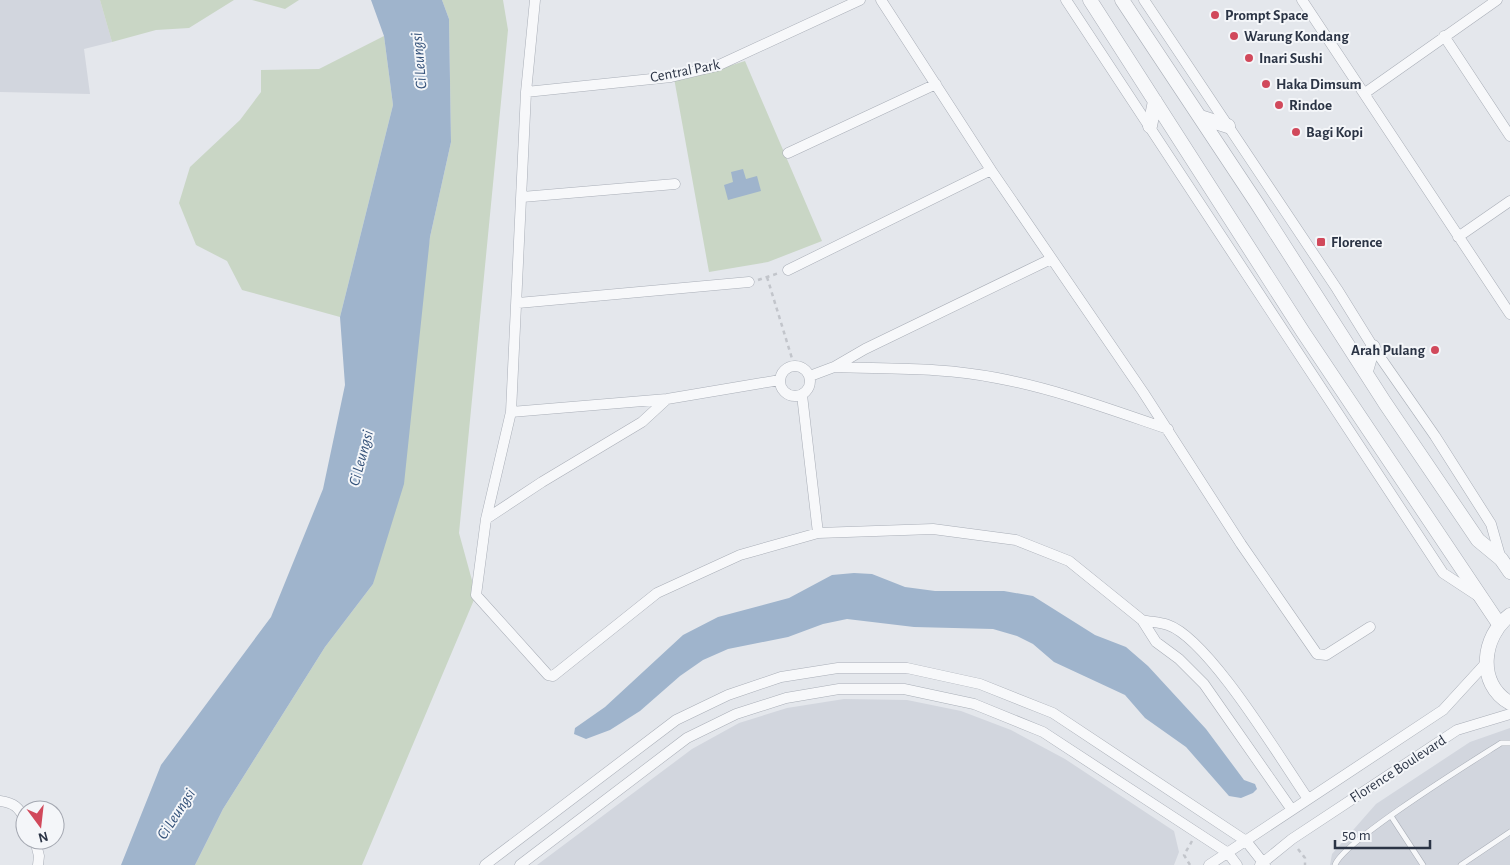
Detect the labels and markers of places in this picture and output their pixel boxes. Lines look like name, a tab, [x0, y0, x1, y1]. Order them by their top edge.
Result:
place label: Prompt Space	[1225, 8, 1308, 23]
marker: Prompt Space	[1209, 9, 1221, 21]
place label: Warung Kondang	[1244, 29, 1349, 44]
marker: Warung Kondang	[1228, 30, 1240, 42]
place label: Inari Sushi	[1259, 51, 1323, 66]
marker: Inari Sushi	[1243, 52, 1255, 64]
place label: Haka Dimsum	[1276, 77, 1362, 92]
marker: Haka Dimsum	[1260, 78, 1272, 90]
place label: Rindoe	[1289, 98, 1332, 113]
marker: Rindoe	[1273, 99, 1285, 111]
place label: Bagi Kopi	[1306, 125, 1363, 140]
marker: Bagi Kopi	[1290, 126, 1302, 138]
place label: Florence	[1331, 235, 1382, 250]
marker: Florence	[1315, 236, 1327, 248]
place label: Arah Pulang	[1351, 343, 1425, 358]
marker: Arah Pulang	[1429, 344, 1441, 356]

